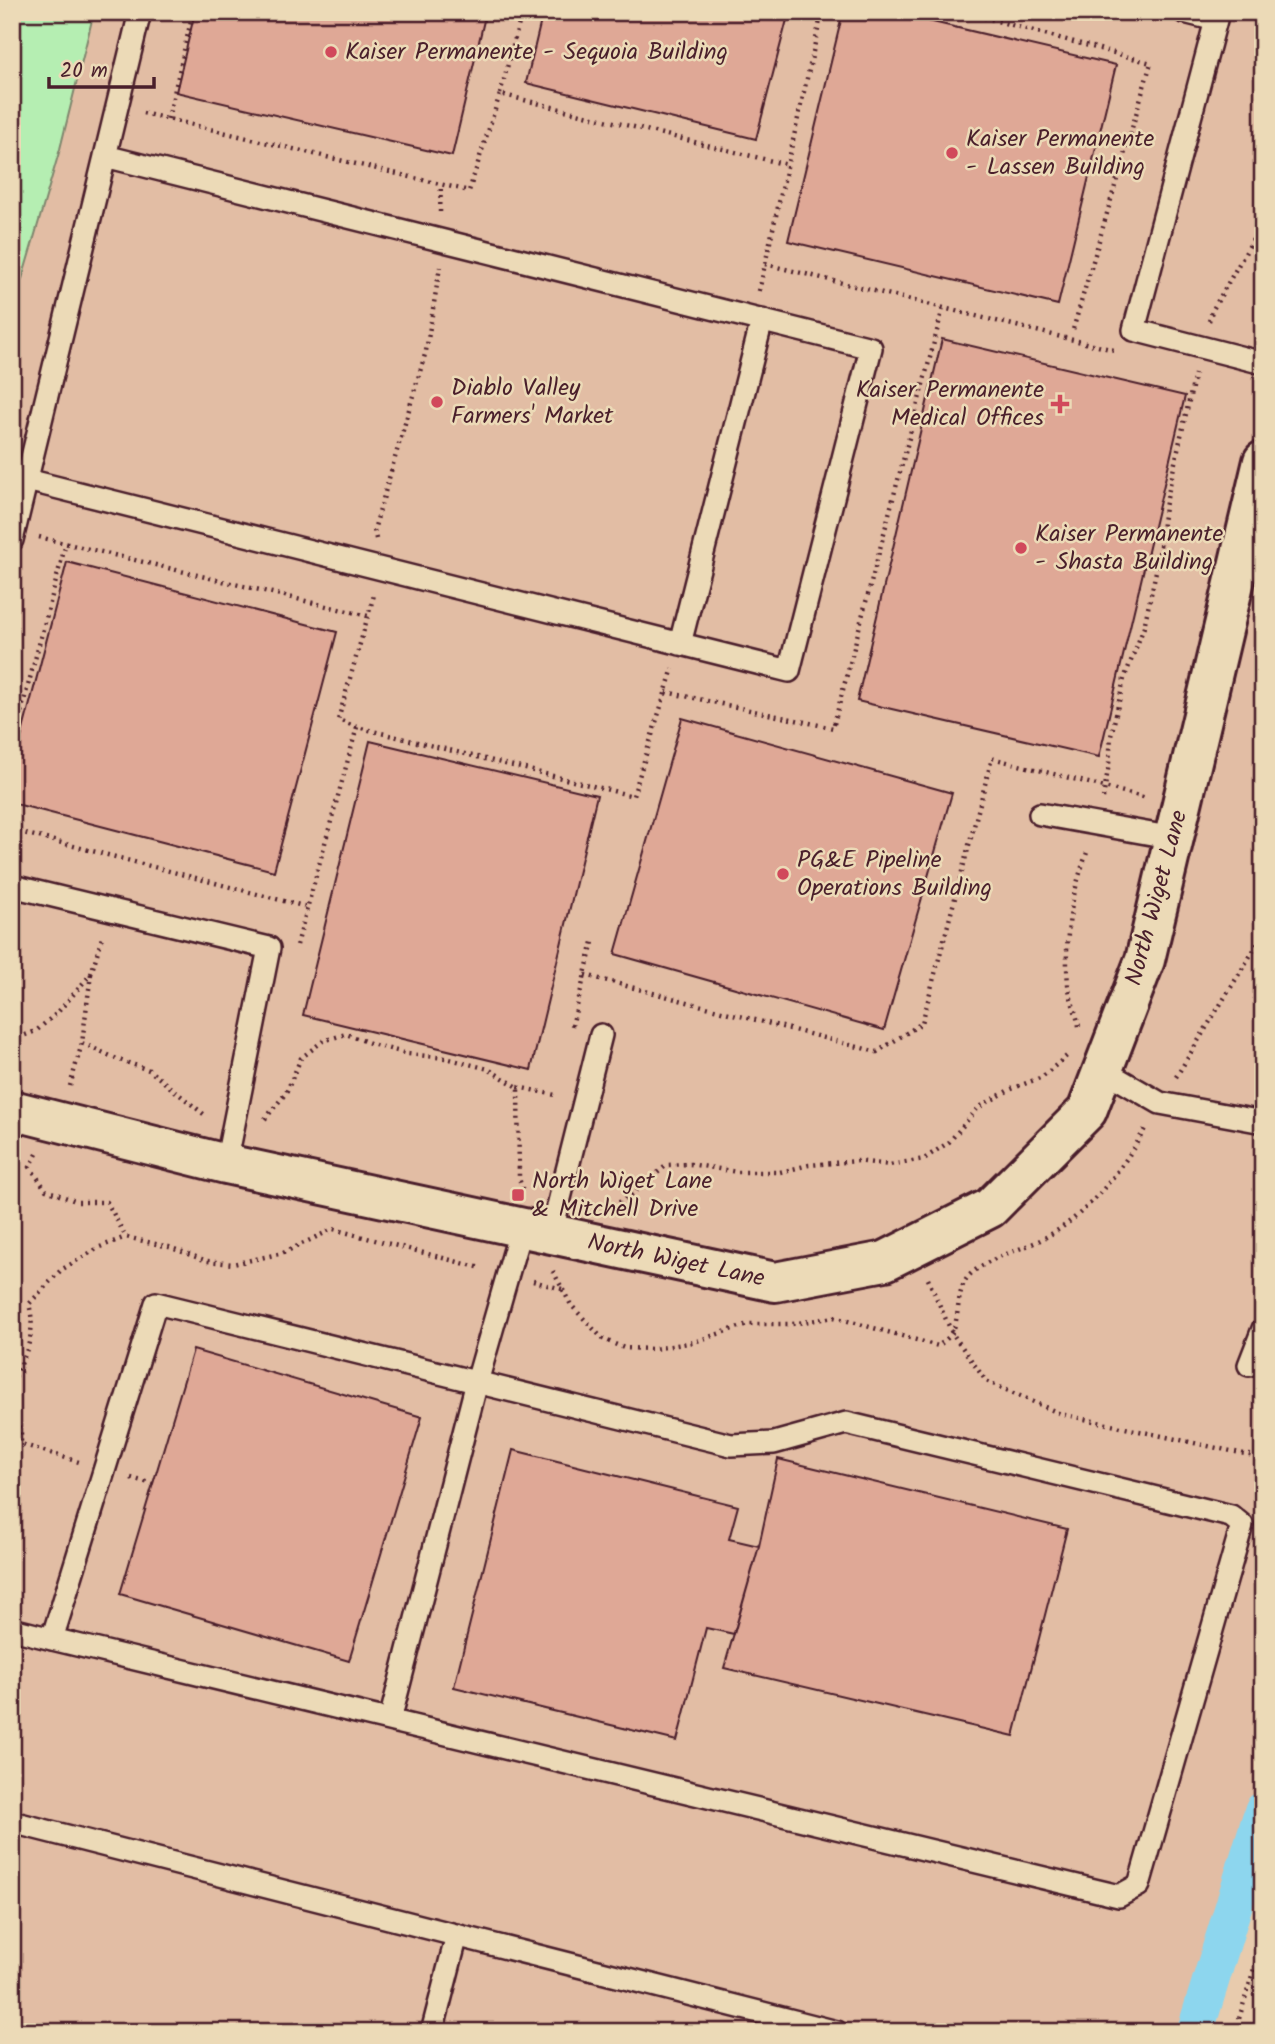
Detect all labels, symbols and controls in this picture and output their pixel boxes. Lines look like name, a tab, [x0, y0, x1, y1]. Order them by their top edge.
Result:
place label: Kaiser Permanente - Sequoia Building	[345, 33, 728, 72]
marker: Kaiser Permanente - Sequoia Building	[323, 44, 339, 60]
scale bar	[49, 46, 154, 90]
text: 20 m	[60, 55, 108, 88]
place label: Kaiser Permanente - Lassen Building	[966, 120, 1155, 187]
marker: Kaiser Permanente - Lassen Building	[944, 145, 960, 161]
place label: Diablo Valley Farmers' Market	[451, 369, 614, 436]
place label: Kaiser Permanente Medical Offices	[856, 371, 1044, 438]
marker: Diablo Valley Farmers' Market	[429, 394, 445, 410]
marker: Kaiser Permanente Medical Offices	[1050, 394, 1070, 414]
place label: Kaiser Permanente - Shasta Building	[1035, 515, 1224, 582]
marker: Kaiser Permanente - Shasta Building	[1013, 540, 1029, 556]
street label: North Wiget Lane	[1115, 806, 1199, 990]
place label: PG&E Pipeline Operations Building	[797, 841, 992, 908]
marker: PG&E Pipeline Operations Building	[775, 866, 791, 882]
place label: North Wiget Lane & Mitchell Drive	[532, 1162, 713, 1229]
marker: North Wiget Lane & Mitchell Drive	[510, 1187, 526, 1203]
street label: North Wiget Lane	[584, 1223, 768, 1299]

